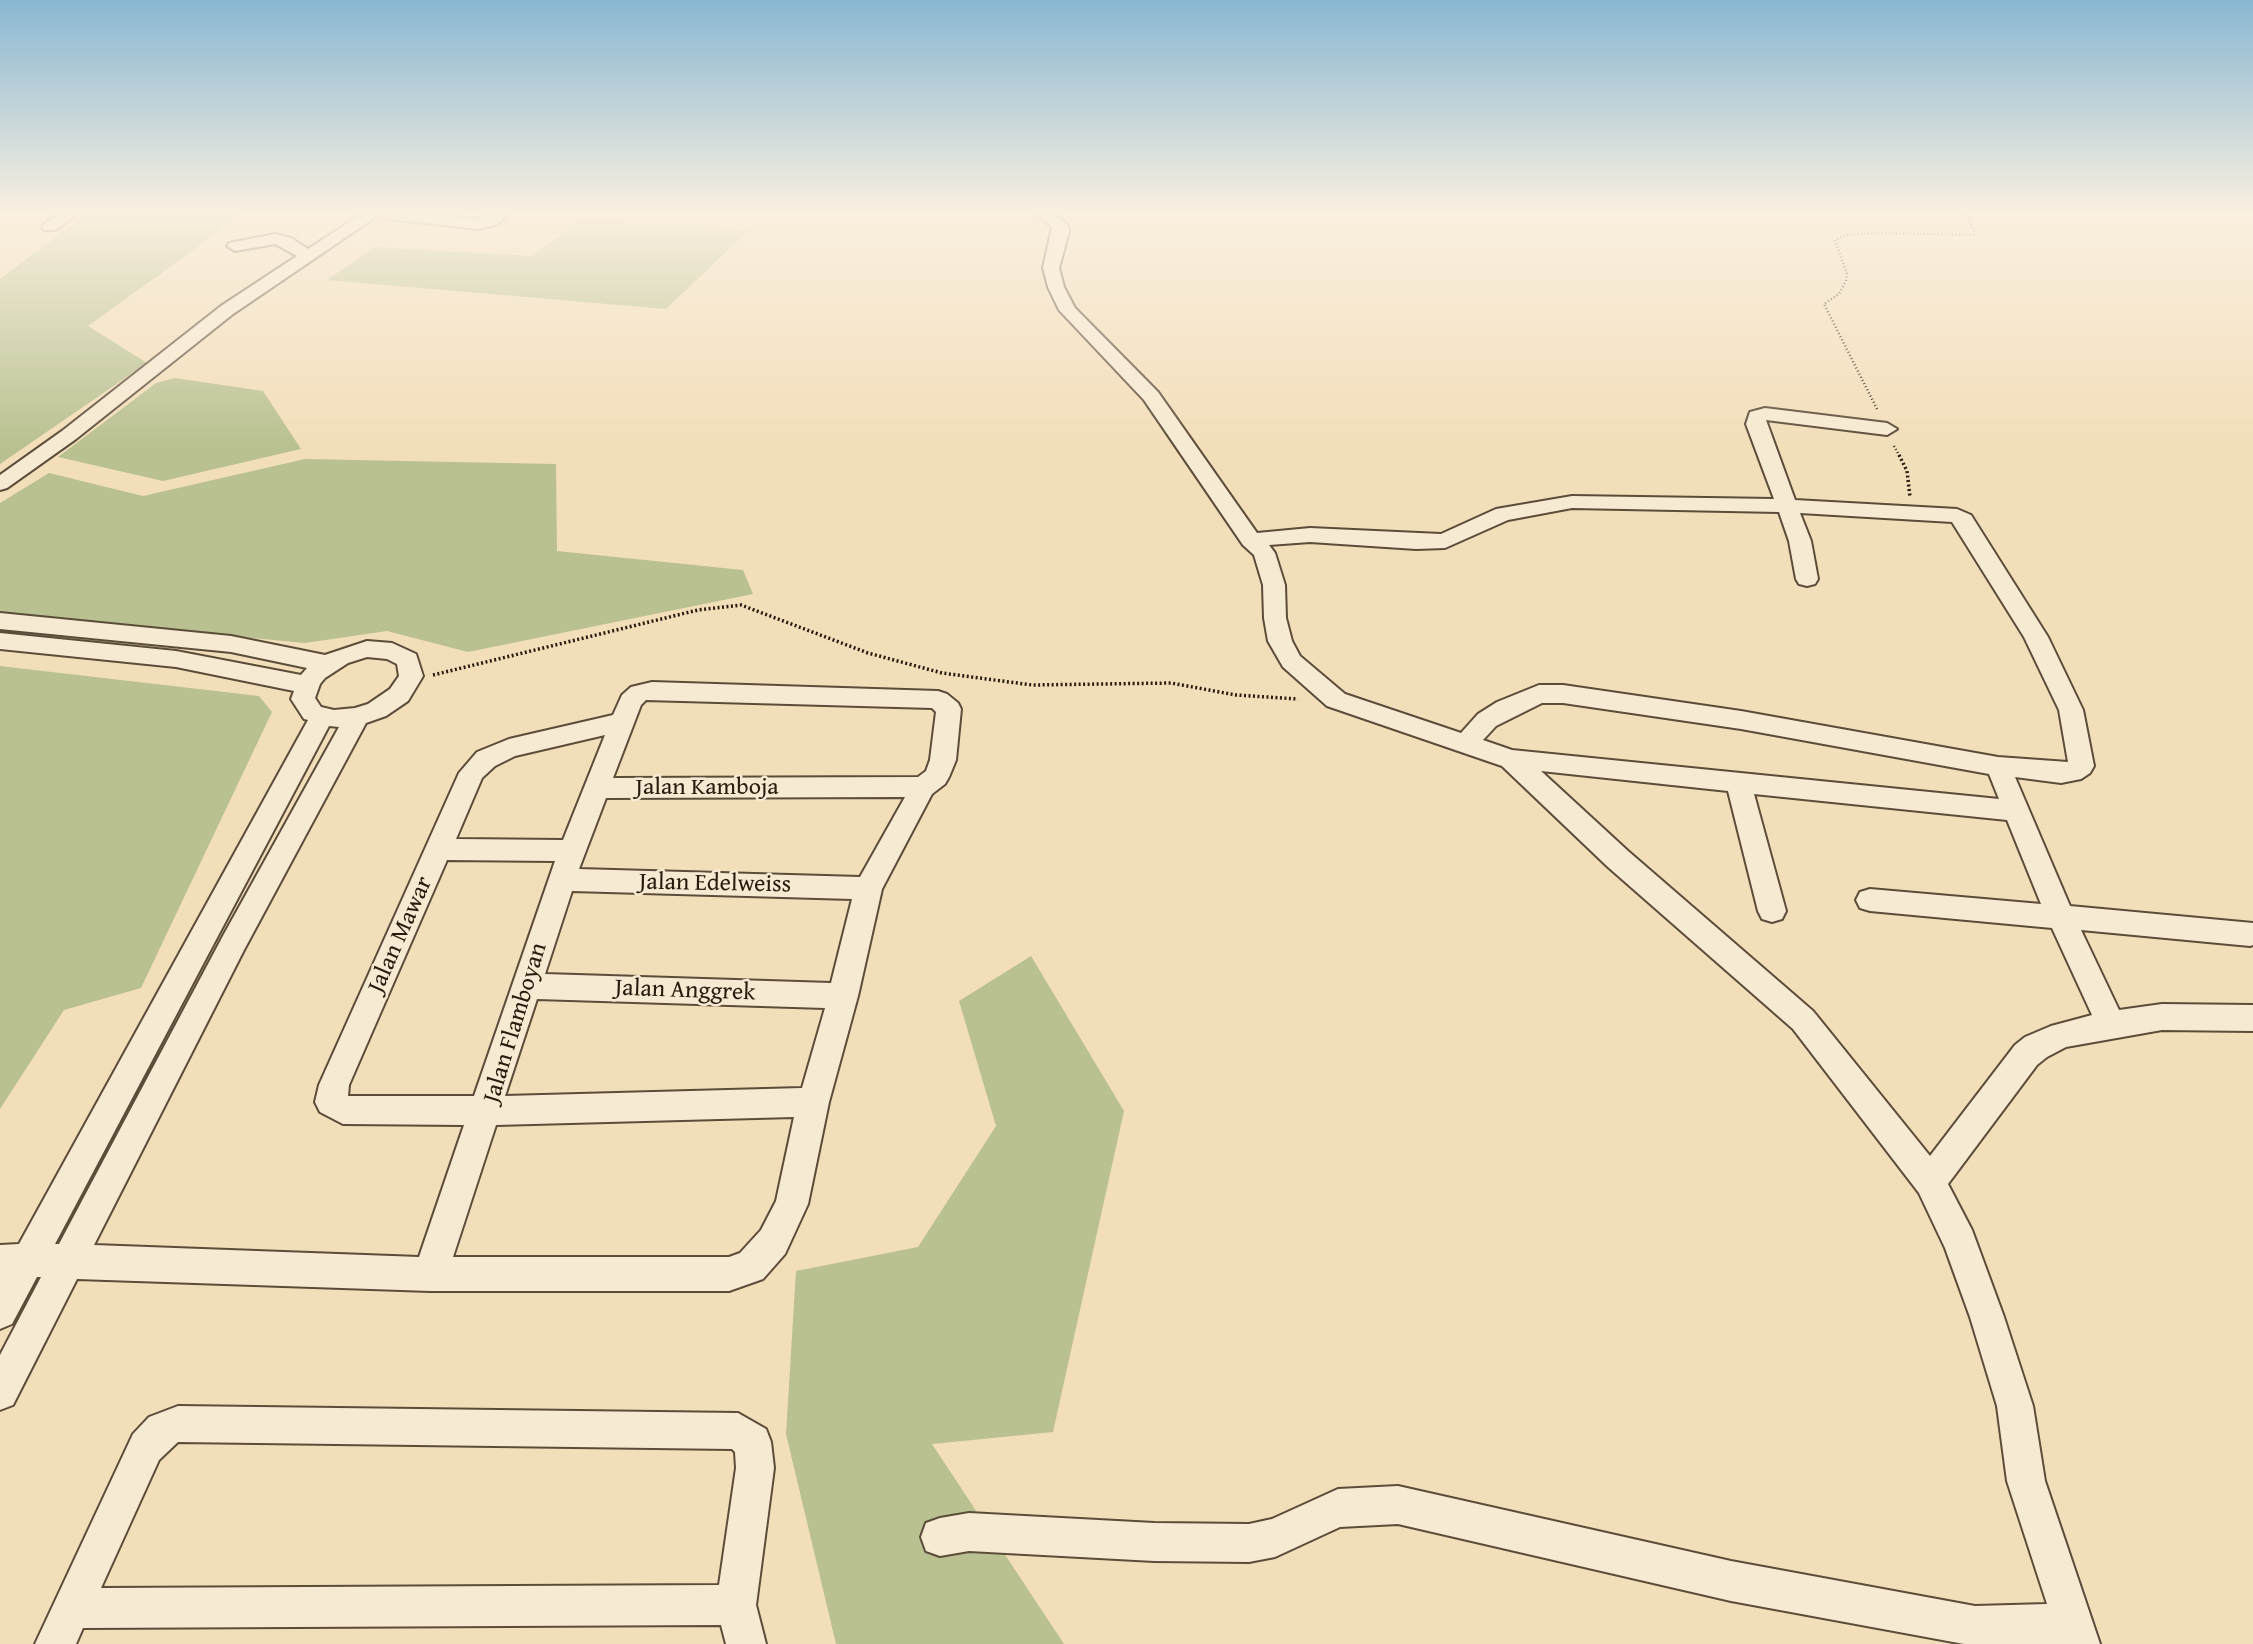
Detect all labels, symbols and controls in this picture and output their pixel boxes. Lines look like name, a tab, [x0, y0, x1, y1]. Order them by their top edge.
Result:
street label: Jalan Kamboja	[635, 774, 779, 802]
street label: Jalan Edelweiss	[639, 868, 791, 900]
street label: Jalan Mawar	[363, 872, 439, 998]
street label: Jalan Flamboyan	[478, 939, 554, 1107]
street label: Jalan Anggrek	[614, 974, 756, 1008]

